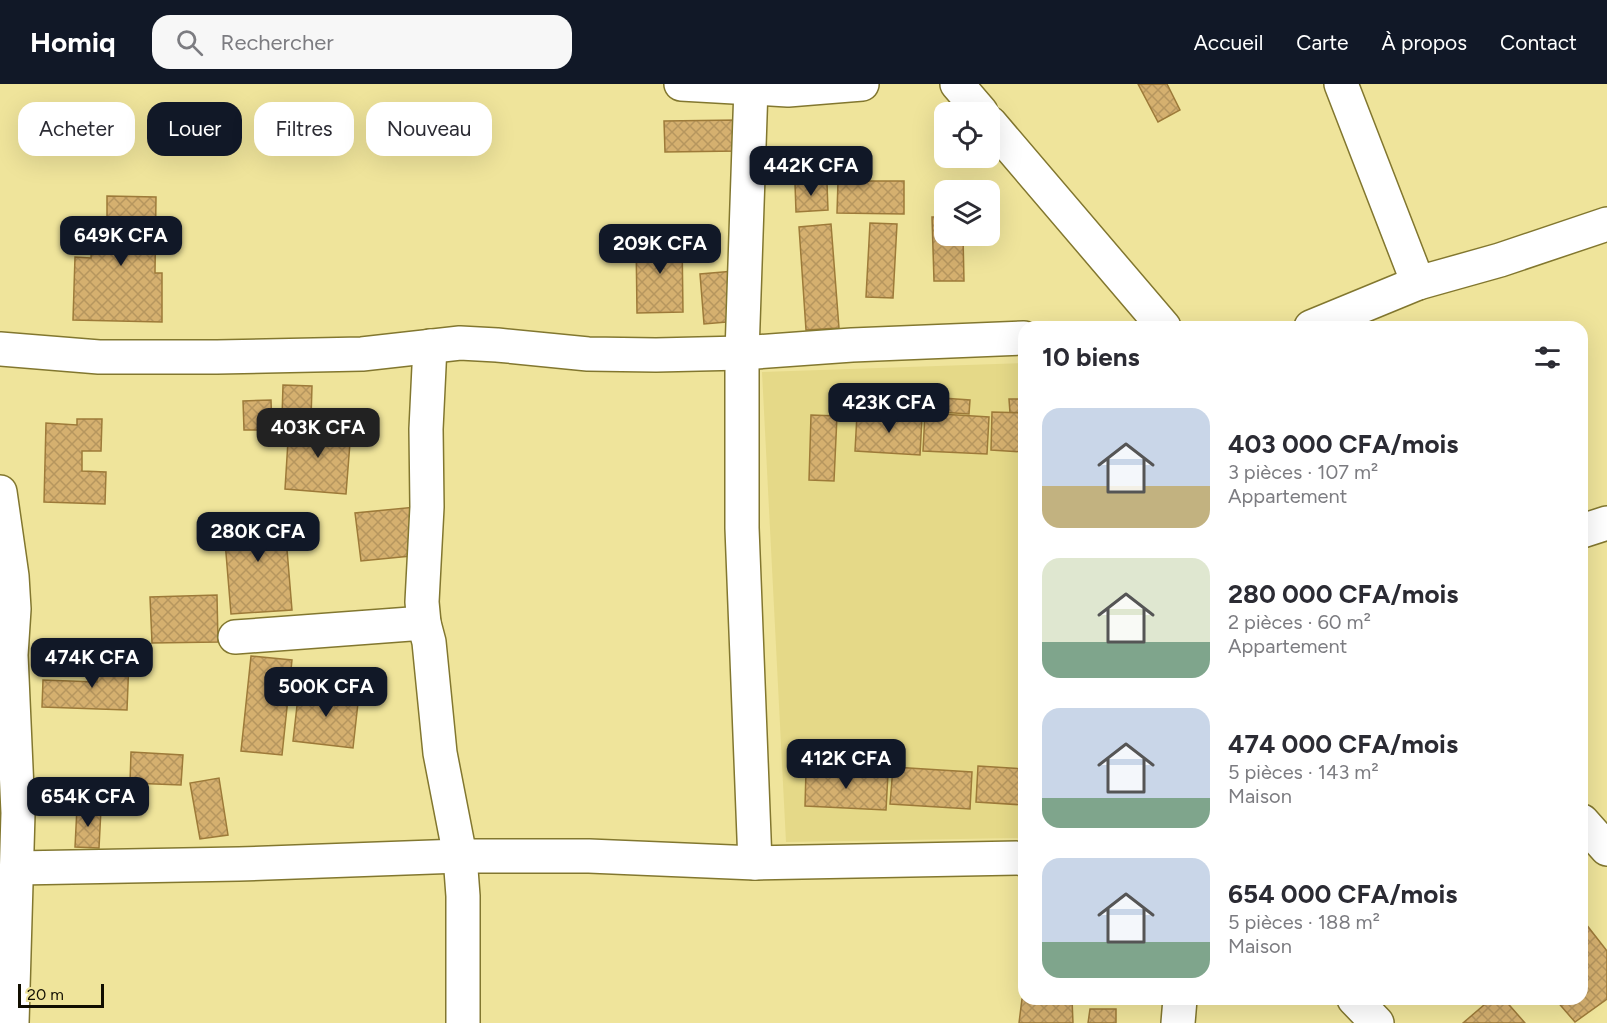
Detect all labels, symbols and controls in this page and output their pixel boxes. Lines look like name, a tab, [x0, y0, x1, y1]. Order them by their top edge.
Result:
search box	[152, 15, 572, 69]
text: Homiq	[30, 25, 116, 59]
icon: search	[173, 26, 206, 59]
text: Rechercher	[221, 29, 334, 56]
text: Accueil	[1194, 30, 1263, 55]
text: Carte	[1296, 30, 1349, 55]
text: À propos	[1382, 30, 1467, 55]
text: Contact	[1500, 30, 1577, 55]
chip: Acheter	[18, 102, 135, 156]
chip: Louer	[147, 102, 242, 156]
chip: Filtres	[254, 102, 354, 156]
chip: Nouveau	[366, 102, 492, 156]
map controls	[934, 102, 1000, 246]
button: locate	[934, 102, 1000, 168]
pin: 442K CFA	[749, 146, 873, 197]
text: 442K CFA	[764, 153, 858, 177]
button: layers	[934, 180, 1000, 246]
pin: 649K CFA	[59, 216, 183, 267]
text: 649K CFA	[74, 223, 168, 247]
pin: 209K CFA	[598, 224, 722, 275]
text: 209K CFA	[613, 231, 707, 255]
text: 10 biens	[1042, 341, 1140, 373]
icon: filters	[1531, 341, 1564, 374]
pin: 423K CFA	[827, 383, 951, 434]
text: 423K CFA	[842, 390, 936, 414]
pin: 403K CFA	[256, 408, 380, 459]
text: 403K CFA	[271, 415, 365, 439]
text: 403 000 CFA/mois	[1228, 428, 1458, 460]
icon: home	[1090, 432, 1162, 504]
text: 3 pièces · 107 m²	[1228, 460, 1378, 484]
text: Appartement	[1228, 484, 1347, 508]
pin: 280K CFA	[196, 512, 320, 563]
text: 280K CFA	[211, 519, 305, 543]
text: 280 000 CFA/mois	[1228, 578, 1459, 610]
icon: home	[1090, 582, 1162, 654]
text: 2 pièces · 60 m²	[1228, 610, 1371, 634]
text: Appartement	[1228, 634, 1347, 658]
pin: 474K CFA	[30, 638, 154, 689]
text: 474K CFA	[45, 645, 139, 669]
pin: 500K CFA	[264, 667, 388, 718]
text: 500K CFA	[278, 674, 374, 698]
text: 474 000 CFA/mois	[1228, 728, 1458, 760]
icon: home	[1090, 732, 1162, 804]
pin: 412K CFA	[784, 739, 908, 790]
text: 412K CFA	[801, 746, 891, 770]
text: 5 pièces · 143 m²	[1228, 760, 1379, 784]
pin: 654K CFA	[26, 777, 150, 828]
text: 654K CFA	[41, 784, 135, 808]
text: Maison	[1228, 784, 1292, 808]
text: 654 000 CFA/mois	[1228, 878, 1457, 910]
icon: home	[1090, 882, 1162, 954]
text: 5 pièces · 188 m²	[1228, 910, 1380, 934]
text: Maison	[1228, 934, 1292, 958]
scale bar	[18, 981, 104, 1008]
text: 20 m	[27, 985, 64, 1004]

